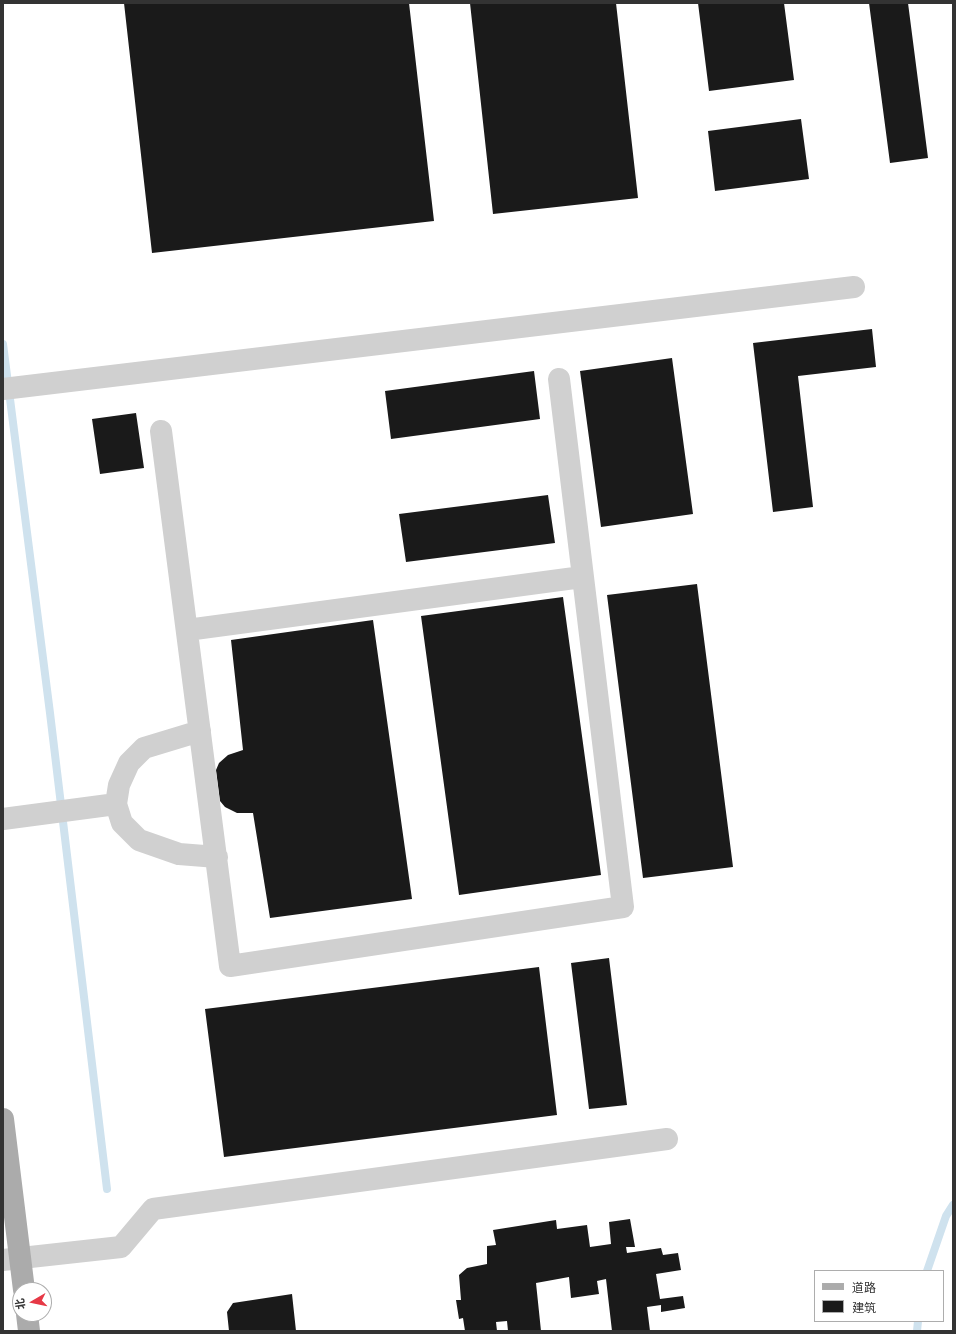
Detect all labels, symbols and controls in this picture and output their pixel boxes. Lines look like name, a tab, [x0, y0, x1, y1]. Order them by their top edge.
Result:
legend	[814, 1270, 944, 1322]
text: 道路	[852, 1281, 876, 1295]
north arrow	[12, 1282, 52, 1322]
text: 北	[13, 1297, 28, 1310]
text: 建筑	[852, 1301, 876, 1315]

